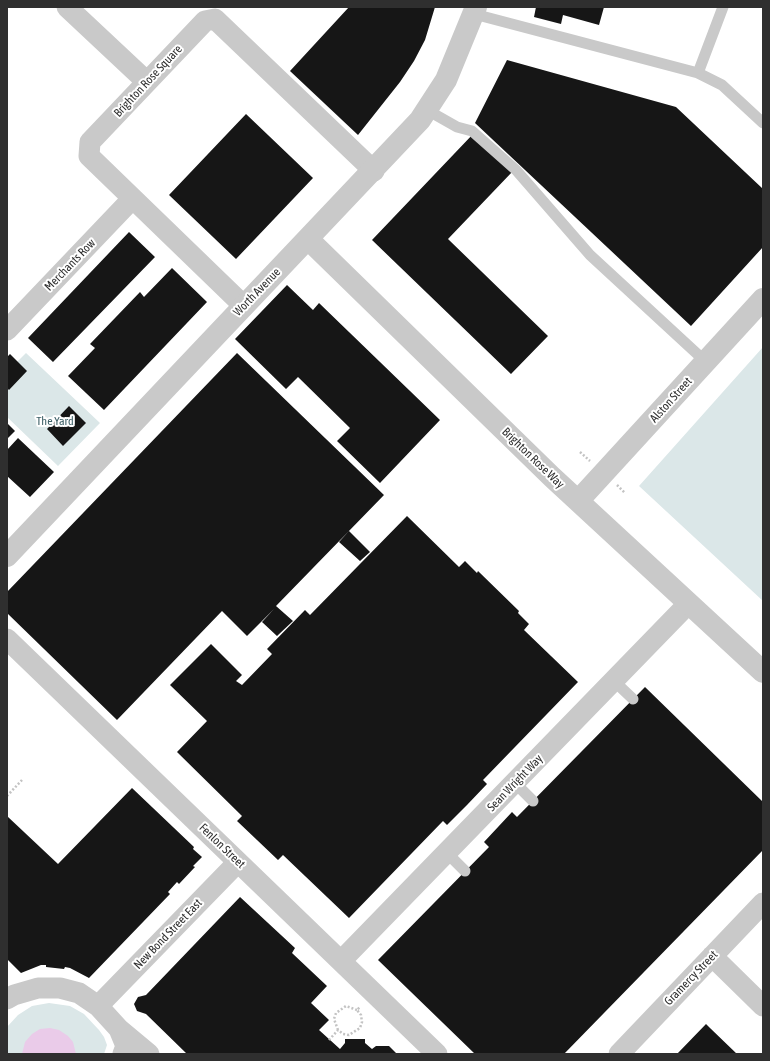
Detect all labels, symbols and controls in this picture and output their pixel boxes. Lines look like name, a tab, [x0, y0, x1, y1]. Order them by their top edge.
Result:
street label: Brighton Rose Square	[111, 42, 185, 120]
street label: Merchants Row	[42, 236, 98, 294]
street label: Worth Avenue	[230, 265, 284, 319]
street label: Alston Street	[647, 374, 695, 426]
park label: The Yard	[36, 414, 74, 428]
street label: Brighton Rose Way	[499, 425, 567, 491]
street label: Sean Wright Way	[484, 752, 546, 814]
street label: Fenlon Street	[196, 821, 248, 871]
street label: New Bond Street East	[131, 896, 205, 972]
street label: Gramercy Street	[661, 948, 721, 1008]

